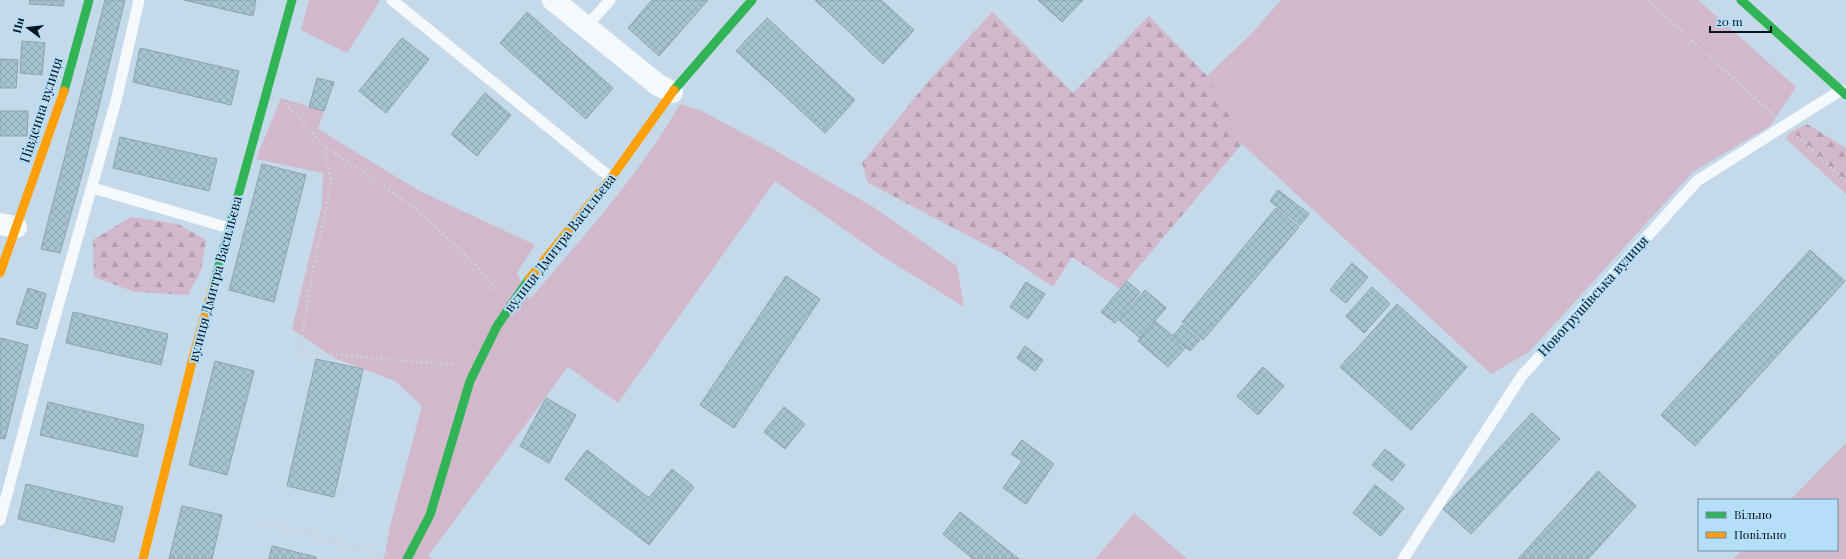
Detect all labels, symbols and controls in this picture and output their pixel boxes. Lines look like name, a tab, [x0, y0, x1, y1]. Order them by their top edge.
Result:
north arrow	[8, 8, 48, 48]
scale bar	[1710, 8, 1771, 34]
text: 20 m	[1716, 13, 1743, 29]
text: Пн	[9, 16, 27, 35]
street label: Південна вулиця	[15, 54, 67, 165]
street label: вулиця Дмитра Васильєва	[499, 169, 620, 316]
street label: вулиця Дмитра Васильєва	[183, 194, 246, 364]
street label: Новогрушівська вулиця	[1533, 231, 1652, 360]
legend	[1698, 499, 1838, 551]
text: Вільно	[1734, 506, 1772, 522]
text: Повільно	[1734, 526, 1787, 542]

